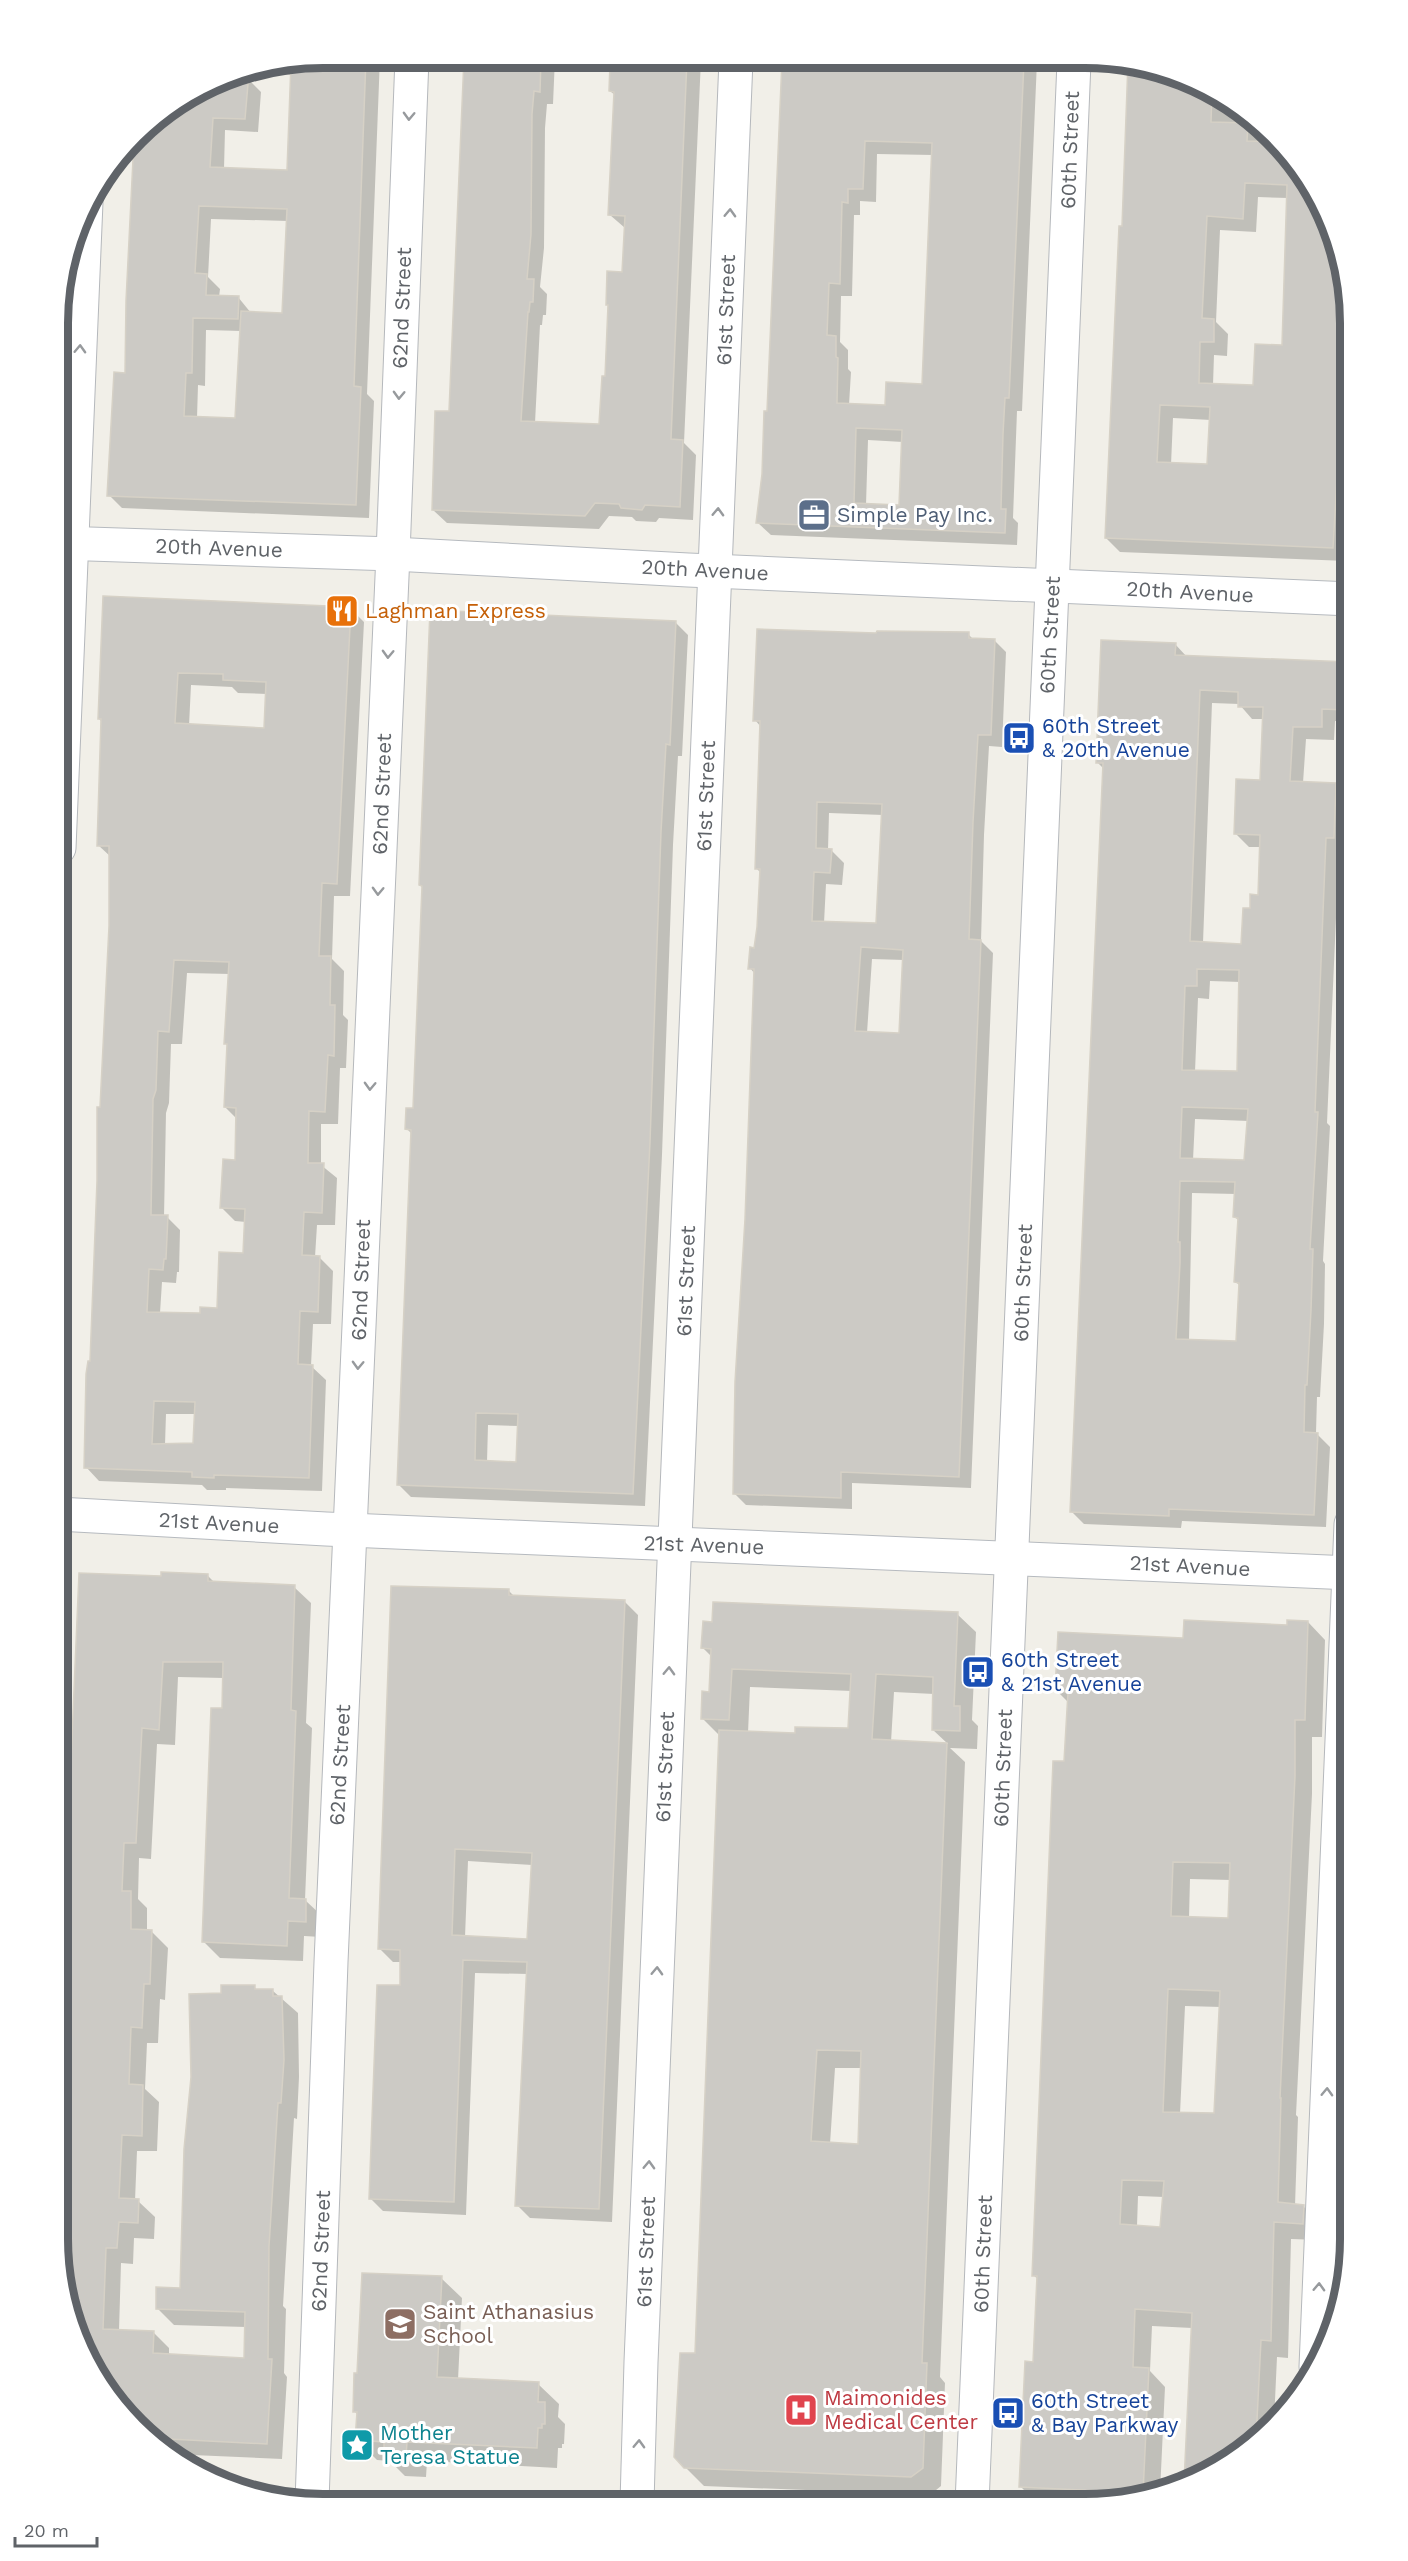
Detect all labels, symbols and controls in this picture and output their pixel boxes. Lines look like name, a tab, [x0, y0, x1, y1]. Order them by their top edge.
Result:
street label: 60th Street	[1055, 90, 1084, 209]
one-way arrow	[403, 112, 416, 121]
one-way arrow	[724, 208, 736, 217]
street label: 62nd Street	[387, 247, 416, 369]
street label: 61st Street	[711, 254, 740, 366]
one-way arrow	[74, 345, 87, 354]
one-way arrow	[392, 390, 405, 399]
office icon: Simple Pay Inc.	[796, 497, 832, 533]
place label: Simple Pay Inc.	[837, 502, 993, 527]
one-way arrow	[711, 508, 724, 517]
street label: 20th Avenue	[155, 533, 283, 562]
street label: 20th Avenue	[641, 554, 769, 585]
street label: 60th Street	[1034, 575, 1065, 695]
street label: 20th Avenue	[1126, 576, 1254, 607]
restaurant icon: Laghman Express	[324, 593, 360, 629]
place label: Laghman Express	[365, 598, 546, 623]
one-way arrow	[382, 650, 395, 659]
place label: 60th Street & 20th Avenue	[1042, 713, 1190, 762]
bus stop icon: 60th Street & 20th Avenue	[1001, 720, 1037, 756]
street label: 62nd Street	[367, 733, 396, 855]
street label: 61st Street	[691, 740, 720, 852]
one-way arrow	[372, 887, 385, 896]
one-way arrow	[363, 1081, 376, 1090]
street label: 62nd Street	[346, 1219, 375, 1341]
street label: 60th Street	[1008, 1223, 1037, 1342]
street label: 61st Street	[671, 1225, 700, 1337]
one-way arrow	[351, 1360, 364, 1369]
street label: 21st Avenue	[158, 1507, 280, 1538]
street label: 21st Avenue	[643, 1530, 765, 1559]
street label: 21st Avenue	[1129, 1550, 1251, 1581]
place label: 60th Street & 21st Avenue	[1001, 1647, 1142, 1696]
bus stop icon: 60th Street & 21st Avenue	[960, 1654, 996, 1690]
one-way arrow	[663, 1666, 676, 1675]
street label: 62nd Street	[324, 1703, 355, 1826]
street label: 60th Street	[988, 1708, 1017, 1827]
street label: 61st Street	[650, 1711, 679, 1823]
one-way arrow	[651, 1966, 664, 1975]
one-way arrow	[1321, 2088, 1333, 2097]
one-way arrow	[643, 2161, 656, 2170]
street label: 62nd Street	[306, 2190, 335, 2312]
street label: 60th Street	[968, 2194, 997, 2313]
street label: 61st Street	[631, 2196, 660, 2308]
one-way arrow	[1313, 2283, 1325, 2292]
place label: Saint Athanasius School	[423, 2299, 594, 2348]
school or university icon: Saint Athanasius School	[382, 2306, 418, 2342]
place label: Maimonides Medical Center	[824, 2385, 978, 2434]
place label: 60th Street & Bay Parkway	[1031, 2388, 1178, 2437]
hospital icon: Maimonides Medical Center	[783, 2392, 819, 2428]
bus stop icon: 60th Street & Bay Parkway	[990, 2395, 1026, 2431]
place label: Mother Teresa Statue	[380, 2420, 520, 2469]
place icon: Mother Teresa Statue	[339, 2427, 375, 2463]
one-way arrow	[632, 2440, 645, 2449]
scale bar	[15, 2510, 98, 2548]
text: 20 m	[24, 2520, 69, 2541]

